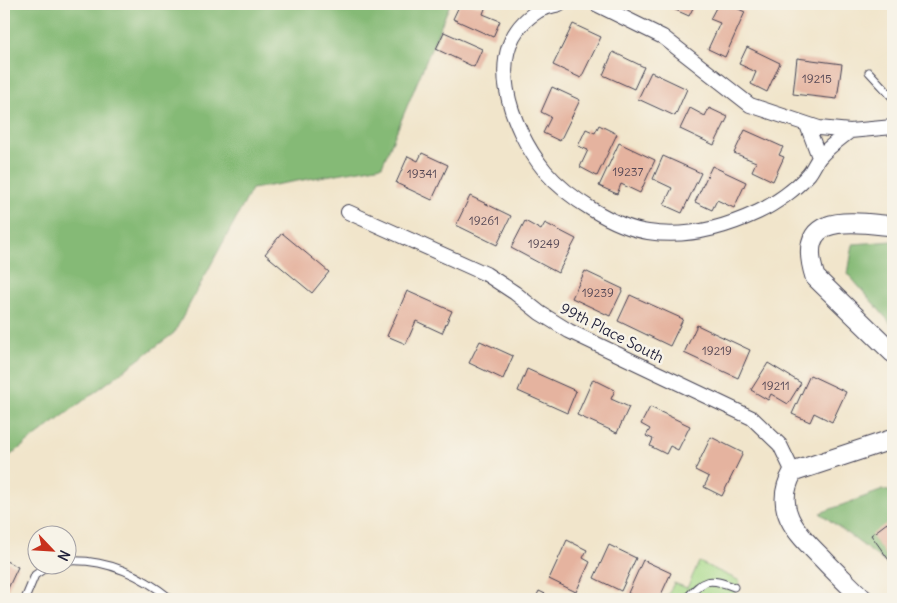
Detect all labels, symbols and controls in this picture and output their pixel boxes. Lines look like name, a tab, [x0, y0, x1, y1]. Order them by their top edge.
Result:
house number: 19215	[802, 71, 832, 86]
house number: 19237	[613, 164, 644, 179]
house number: 19341	[407, 166, 437, 181]
house number: 19261	[469, 213, 499, 228]
house number: 19249	[528, 236, 560, 251]
house number: 19239	[582, 285, 614, 300]
street label: 99th Place South	[557, 298, 667, 367]
house number: 19219	[702, 343, 732, 358]
house number: 19211	[762, 378, 790, 393]
north arrow	[28, 526, 78, 576]
text: N	[54, 547, 74, 564]

